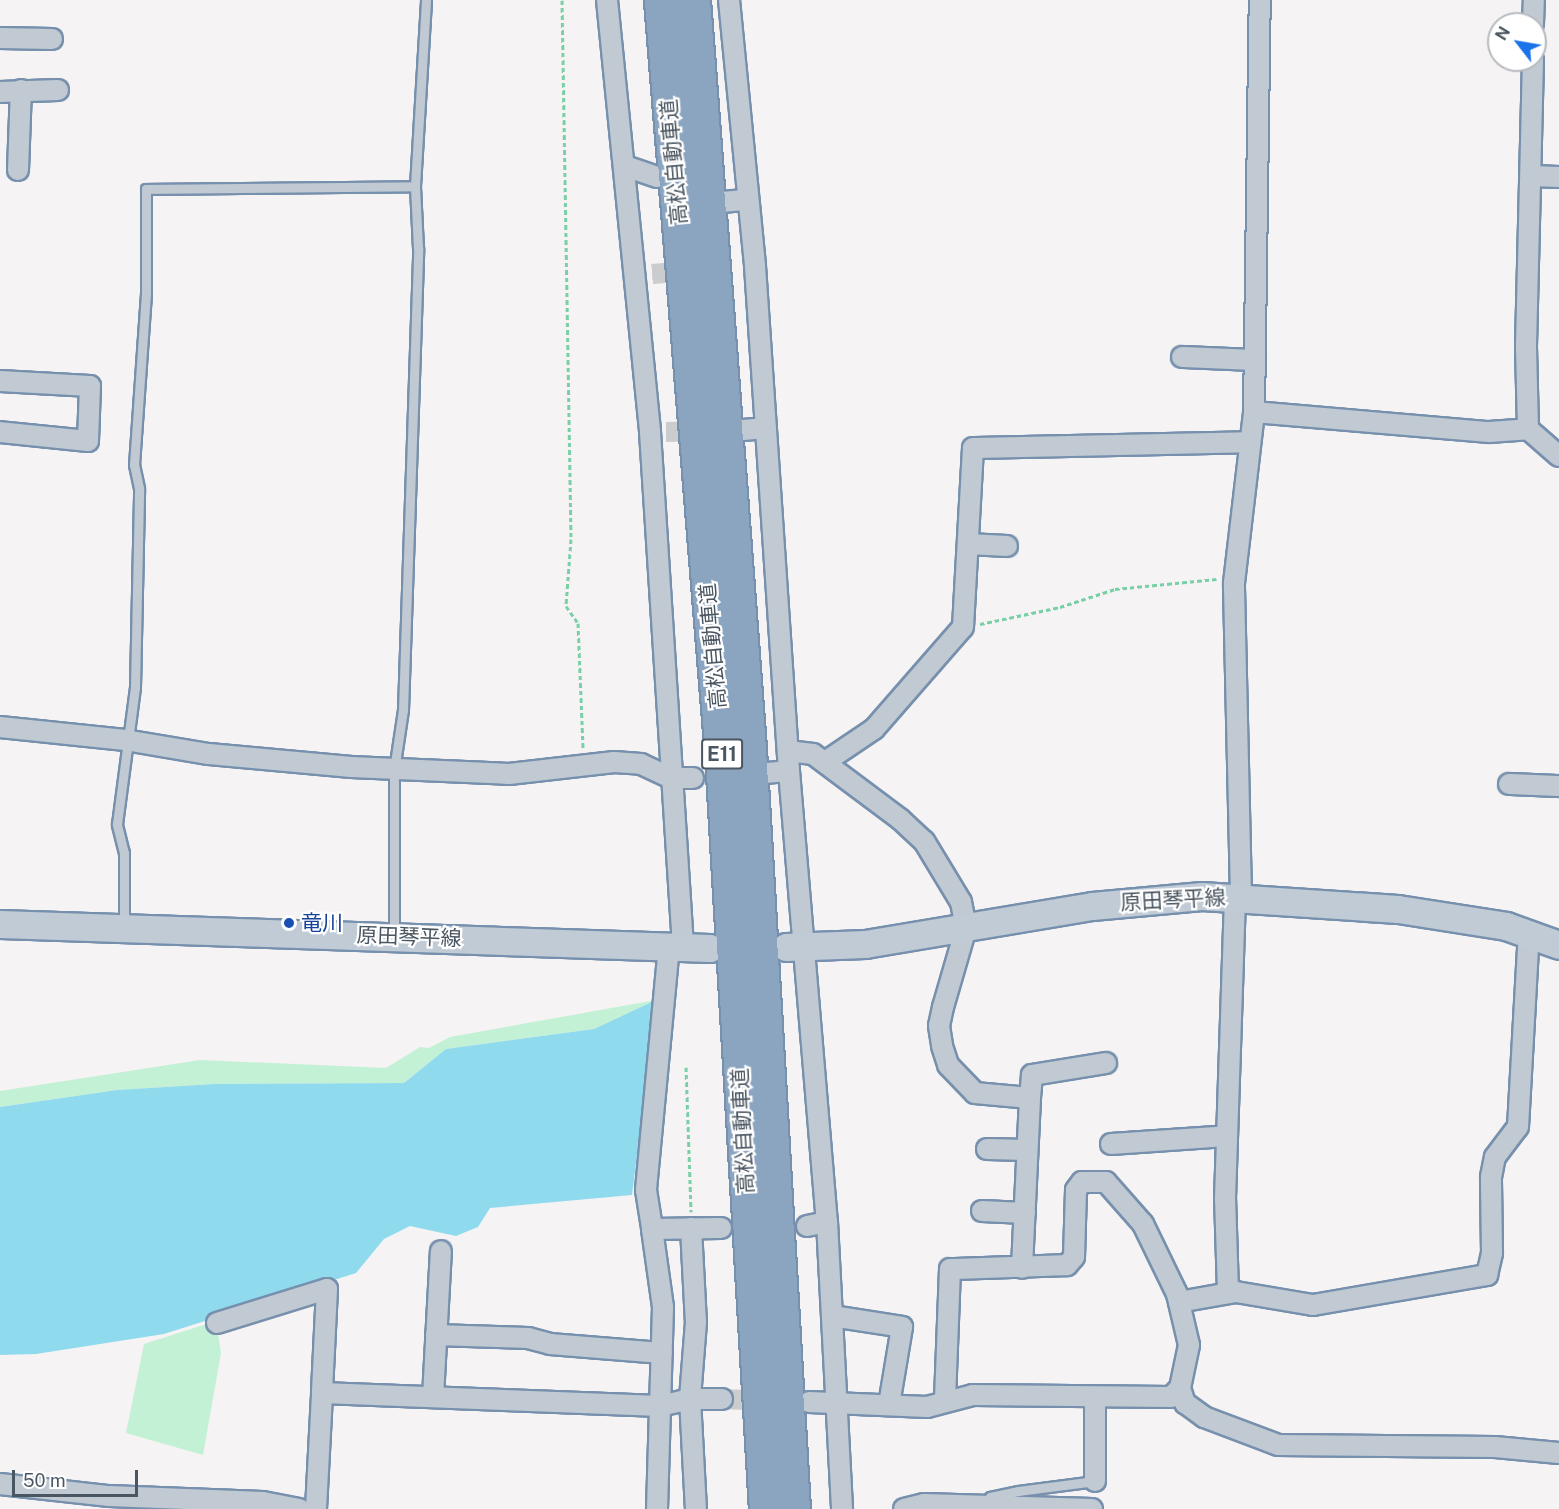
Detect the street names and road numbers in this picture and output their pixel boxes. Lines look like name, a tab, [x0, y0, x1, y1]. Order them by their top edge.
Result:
street label: 高松自動車道	[656, 98, 692, 226]
street label: 高松自動車道	[695, 582, 731, 710]
road number: E11	[701, 737, 743, 771]
street label: 原田琴平線	[1120, 885, 1226, 915]
street label: 原田琴平線	[356, 923, 462, 951]
street label: 高松自動車道	[727, 1067, 759, 1195]

